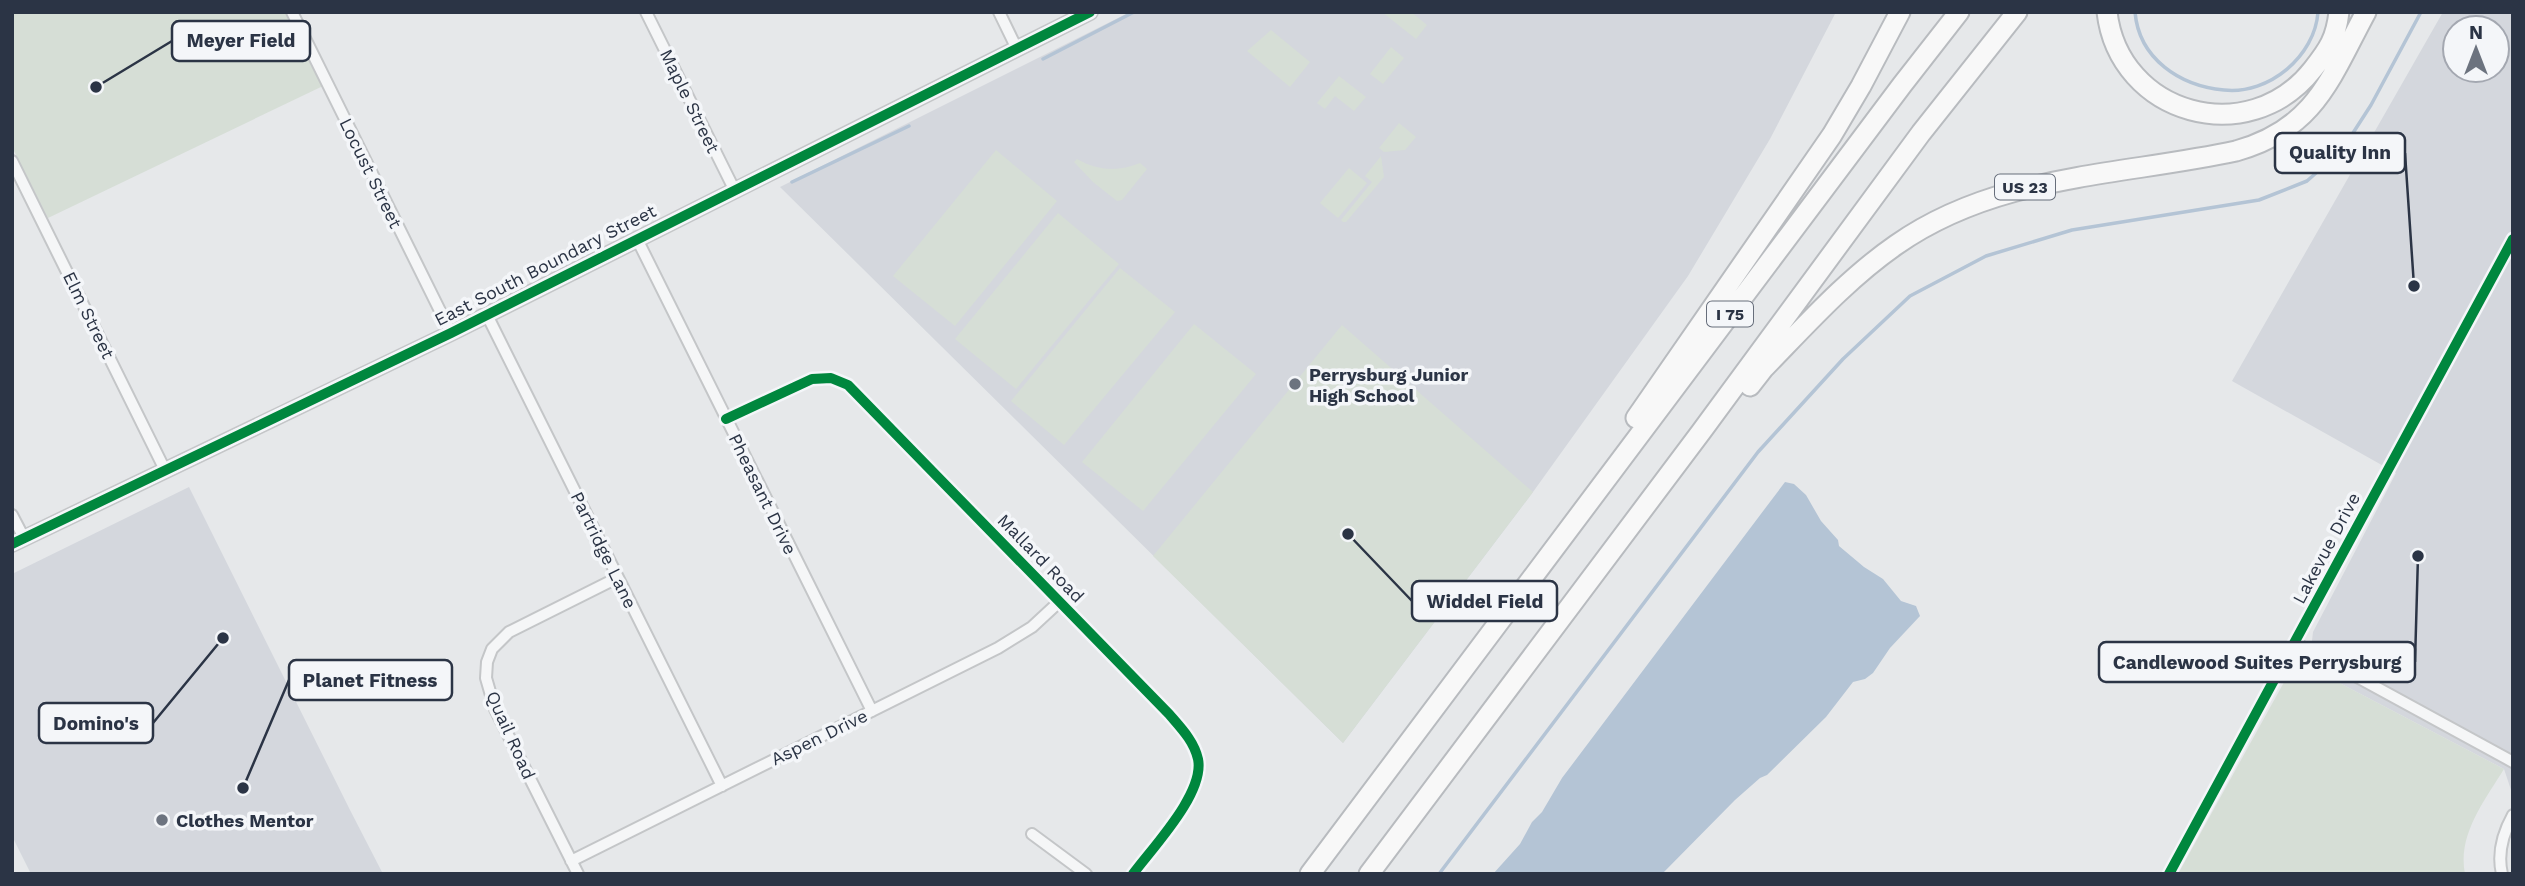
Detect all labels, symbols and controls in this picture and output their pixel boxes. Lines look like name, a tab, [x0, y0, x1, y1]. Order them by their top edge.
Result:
north arrow	[2441, 14, 2511, 84]
callout: Meyer Field	[172, 21, 310, 61]
text: N	[2469, 21, 2483, 44]
text: Meyer Field	[186, 29, 296, 52]
street label: Maple Street	[656, 46, 724, 157]
street label: Locust Street	[335, 115, 407, 232]
callout: Quality Inn	[2275, 133, 2405, 173]
text: Quality Inn	[2289, 141, 2391, 164]
road number: US 23	[1995, 174, 2055, 200]
street label: East South Boundary Street	[431, 200, 660, 330]
street label: Elm Street	[59, 268, 119, 362]
road number: I 75	[1707, 302, 1753, 326]
place label: Perrysburg Junior High School	[1309, 364, 1469, 406]
marker: Perrysburg Junior High School	[1287, 376, 1303, 392]
street label: Pheasant Drive	[725, 430, 801, 558]
street label: Partridge Lane	[567, 488, 641, 612]
street label: Lakevue Drive	[2288, 489, 2364, 607]
street label: Mallard Road	[993, 509, 1089, 607]
callout: Widdel Field	[1412, 581, 1557, 621]
text: Widdel Field	[1427, 590, 1543, 613]
callout: Candlewood Suites Perrysburg	[2099, 642, 2415, 682]
text: Candlewood Suites Perrysburg	[2113, 651, 2402, 674]
callout: Planet Fitness	[289, 660, 452, 700]
text: Planet Fitness	[303, 669, 437, 692]
street label: Quail Road	[482, 688, 540, 782]
callout: Domino's	[39, 703, 153, 743]
street label: Aspen Drive	[767, 705, 871, 769]
text: Domino's	[53, 712, 139, 735]
place label: Clothes Mentor	[176, 810, 314, 831]
marker: Clothes Mentor	[154, 812, 170, 828]

